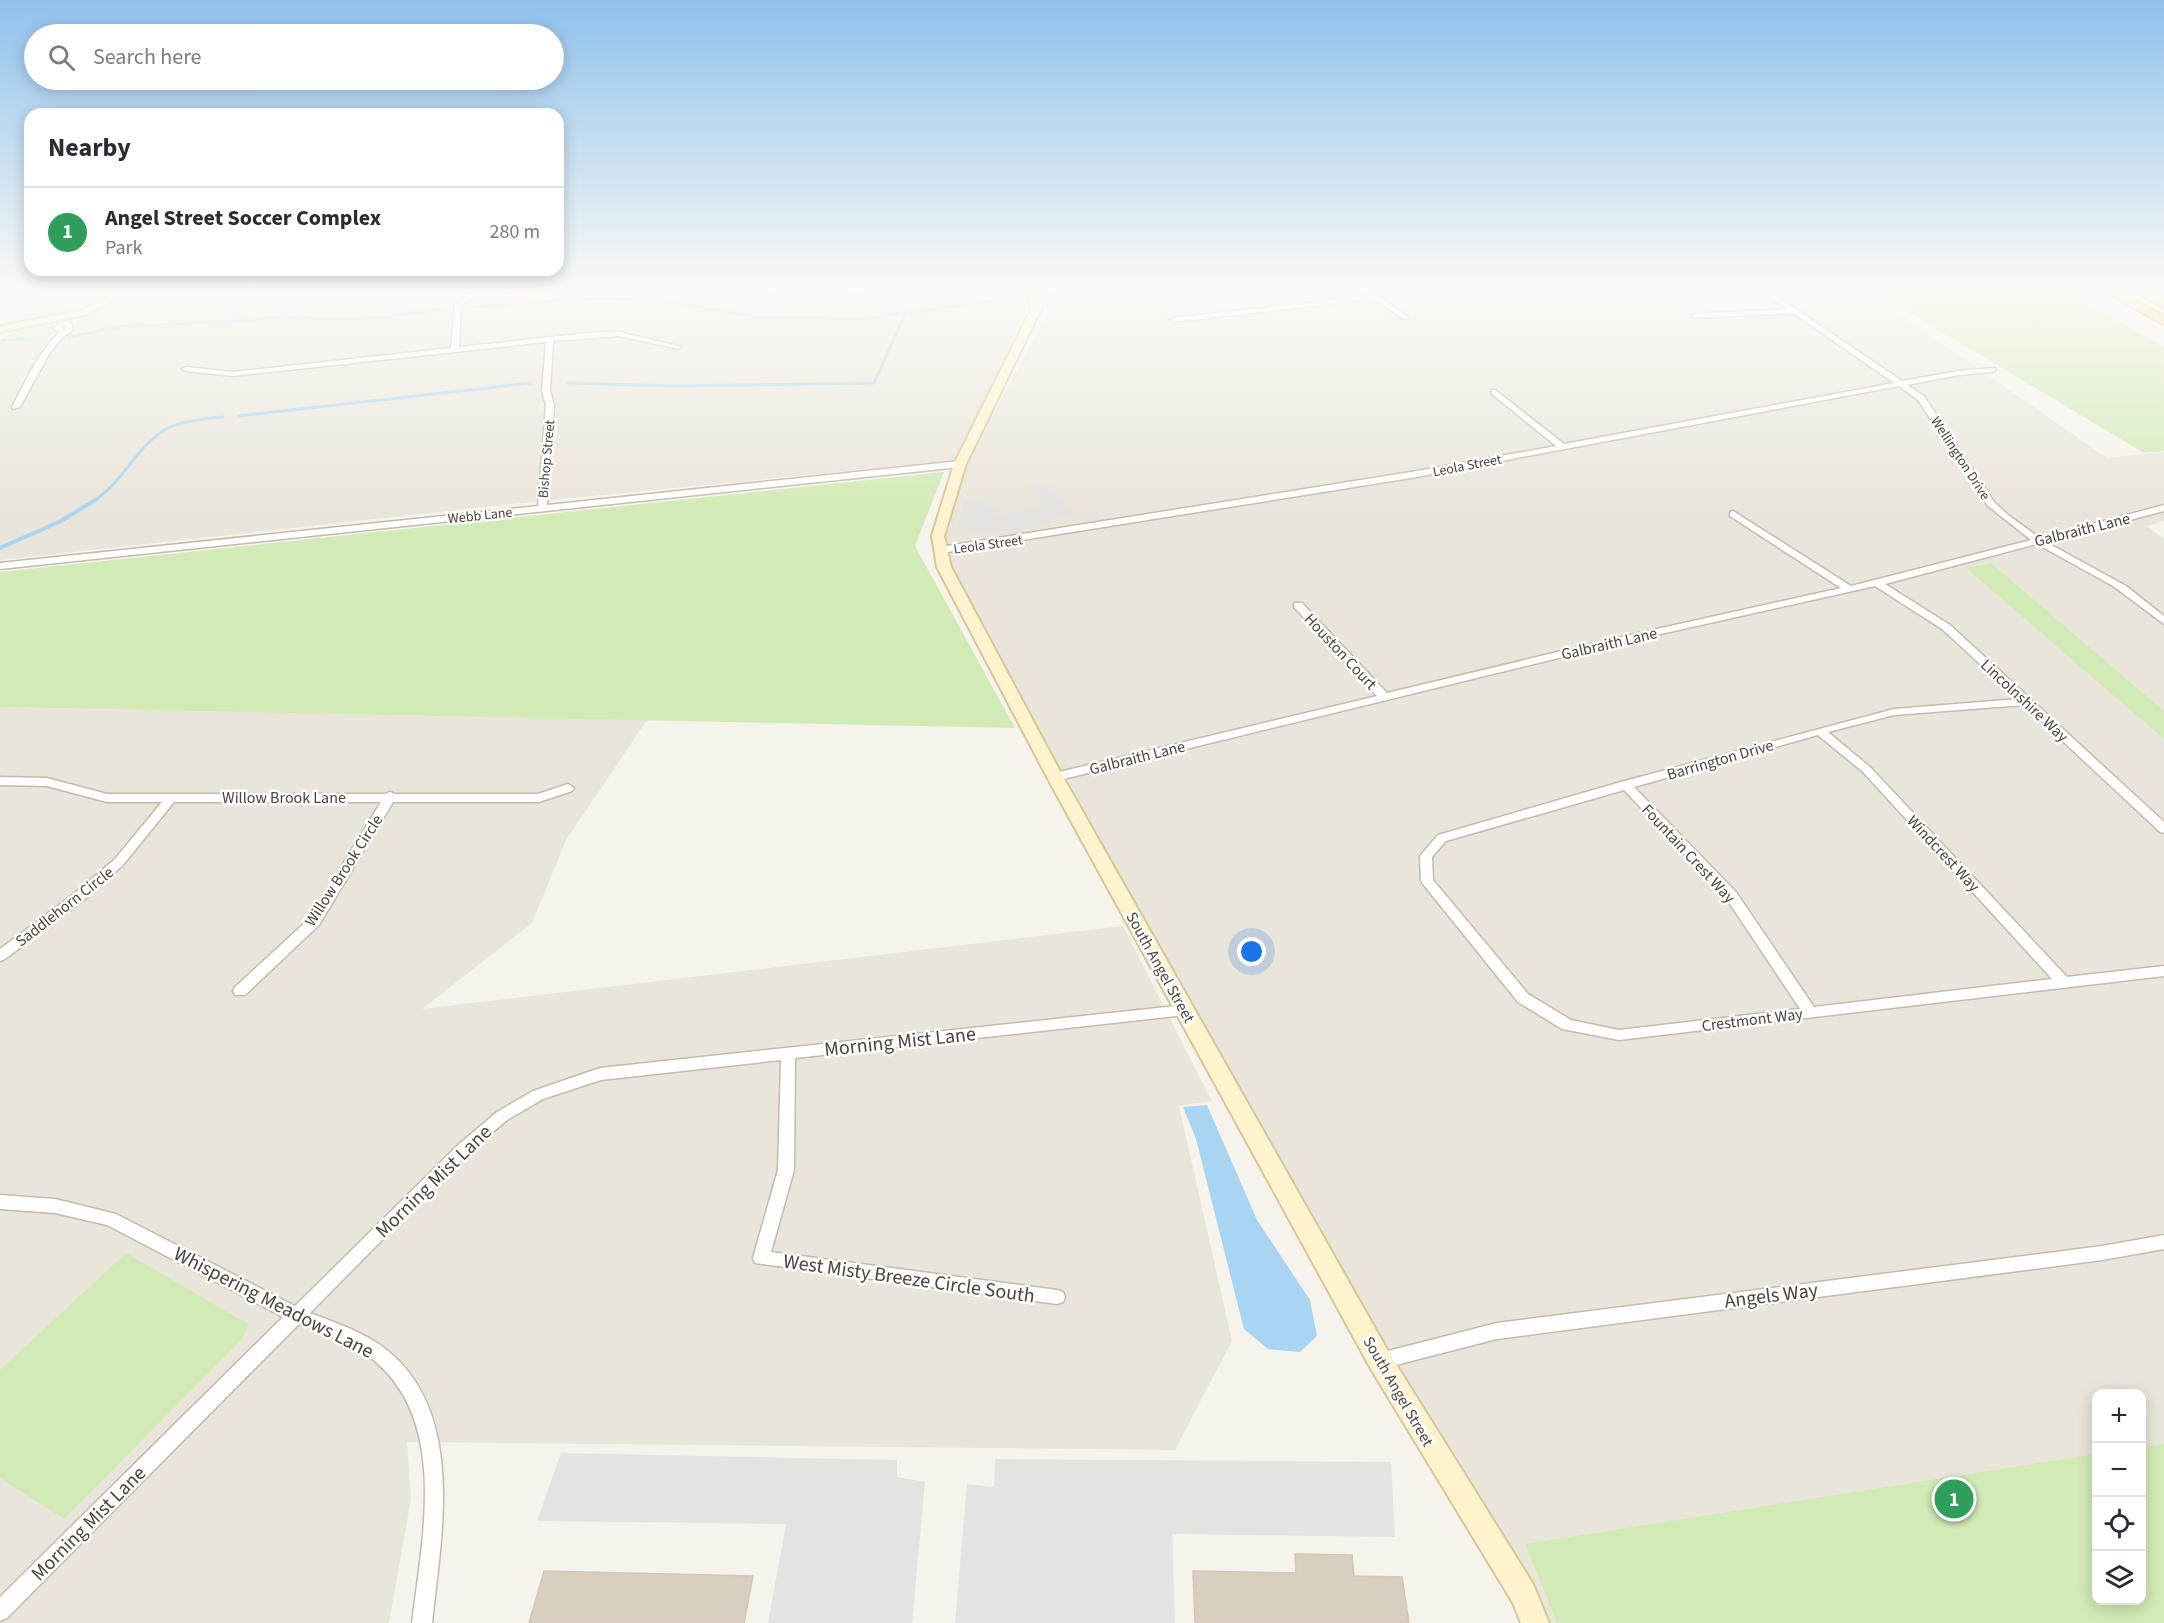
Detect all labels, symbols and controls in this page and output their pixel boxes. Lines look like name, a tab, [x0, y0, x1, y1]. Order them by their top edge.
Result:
search box	[24, 24, 564, 90]
icon: search	[45, 41, 78, 74]
text: Search here	[93, 41, 201, 73]
text: Nearby	[48, 129, 131, 166]
text: Angel Street Soccer Complex	[105, 202, 381, 234]
text: 1	[62, 218, 73, 246]
text: 280 m	[490, 218, 540, 246]
text: Park	[105, 234, 142, 262]
street label: Wellington Drive	[1926, 413, 1995, 504]
street label: Bishop Street	[534, 419, 560, 499]
street label: Leola Street	[1431, 449, 1504, 482]
street label: Webb Lane	[447, 503, 513, 529]
street label: Galbraith Lane	[2032, 507, 2132, 552]
street label: Leola Street	[952, 530, 1024, 560]
street label: Houston Court	[1299, 609, 1382, 695]
street label: Galbraith Lane	[1559, 622, 1659, 666]
street label: Lincolnshire Way	[1976, 654, 2073, 748]
street label: Barrington Drive	[1664, 734, 1776, 786]
street label: Galbraith Lane	[1087, 735, 1187, 780]
street label: Willow Brook Lane	[222, 787, 346, 809]
street label: Fountain Crest Way	[1637, 799, 1740, 908]
street label: Willow Brook Circle	[299, 810, 388, 931]
street label: Windcrest Way	[1902, 810, 1985, 897]
street label: Saddlehorn Circle	[11, 861, 118, 952]
street label: South Angel Street	[1120, 908, 1200, 1027]
your location	[1237, 937, 1266, 966]
street label: Crestmont Way	[1700, 1003, 1804, 1037]
street label: Morning Mist Lane	[823, 1020, 977, 1064]
street label: Morning Mist Lane	[369, 1119, 498, 1245]
street label: Whispering Meadows Lane	[169, 1240, 379, 1366]
street label: West Misty Breeze Circle South	[781, 1247, 1036, 1311]
street label: Angels Way	[1723, 1276, 1820, 1316]
street label: South Angel Street	[1358, 1332, 1439, 1451]
map controls	[2092, 1389, 2146, 1605]
button: +	[2092, 1389, 2146, 1443]
button: −	[2092, 1443, 2146, 1497]
street label: Morning Mist Lane	[25, 1460, 152, 1587]
pin: 1	[1934, 1476, 1974, 1522]
button: locate	[2092, 1497, 2146, 1551]
button: layers	[2092, 1551, 2146, 1605]

